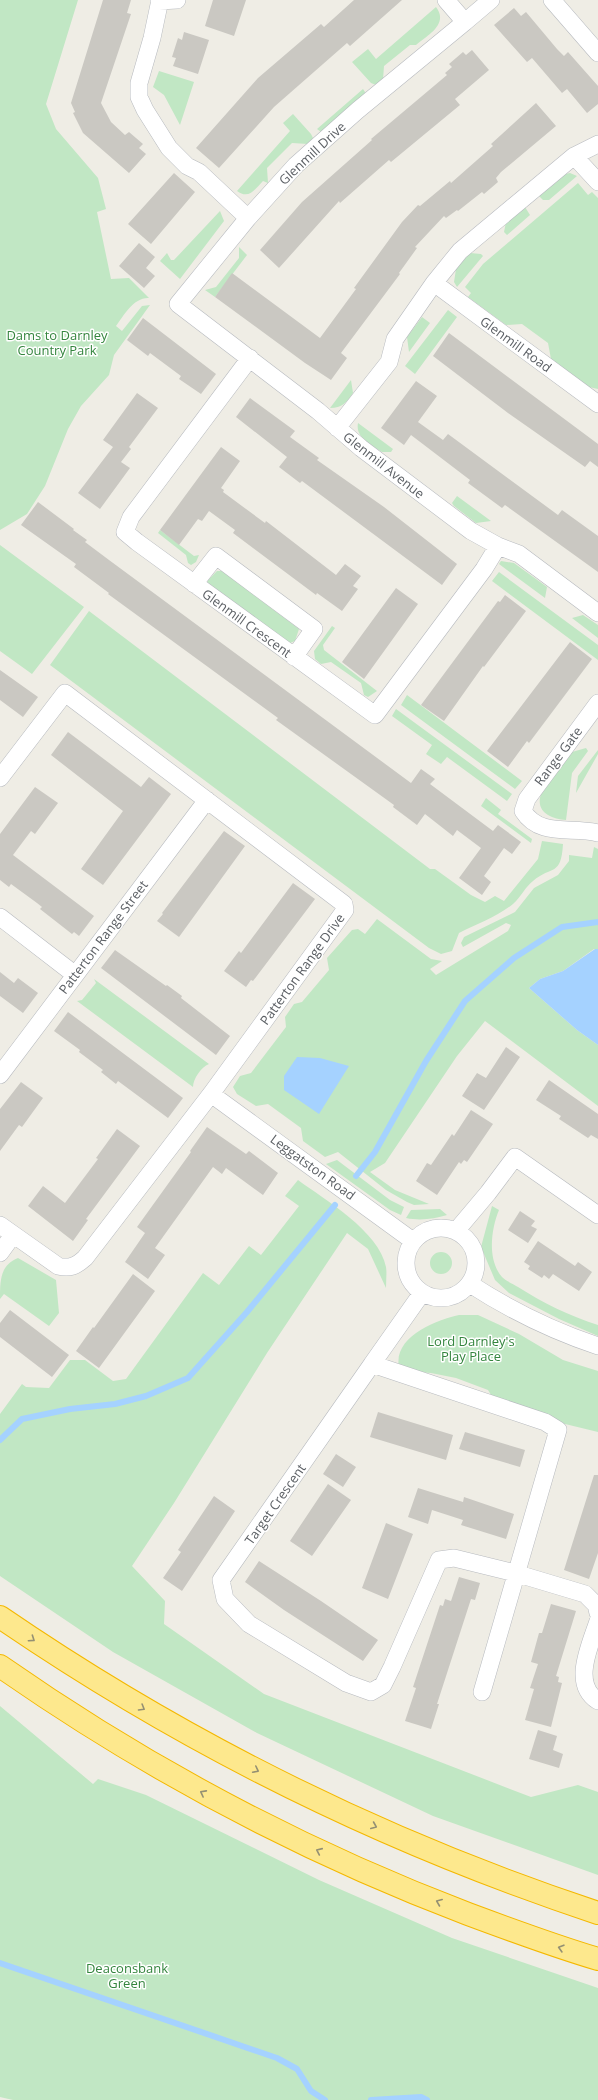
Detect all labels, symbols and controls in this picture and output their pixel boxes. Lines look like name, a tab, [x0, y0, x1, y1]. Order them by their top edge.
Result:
street label: Glenmill Drive	[275, 117, 349, 189]
street label: Glenmill Road	[477, 312, 555, 376]
park label: Dams to Darnley Country Park	[6, 326, 108, 359]
street label: Glenmill Avenue	[340, 428, 428, 502]
street label: Glenmill Crescent	[199, 584, 296, 662]
street label: Range Gate	[530, 723, 586, 789]
street label: Patterton Range Street	[54, 876, 152, 998]
street label: Patterton Range Drive	[255, 910, 349, 1028]
street label: Leggatston Road	[267, 1130, 359, 1204]
park label: Lord Darnley's Play Place	[427, 1332, 515, 1365]
street label: Target Crescent	[240, 1460, 310, 1548]
one-way arrow	[28, 1634, 35, 1642]
one-way arrow	[138, 1703, 145, 1710]
one-way arrow	[252, 1765, 260, 1773]
one-way arrow	[200, 1790, 208, 1797]
one-way arrow	[370, 1822, 377, 1830]
one-way arrow	[316, 1848, 324, 1856]
one-way arrow	[435, 1899, 442, 1907]
one-way arrow	[557, 1944, 564, 1953]
park label: Deaconsbank Green	[86, 1959, 168, 1992]

